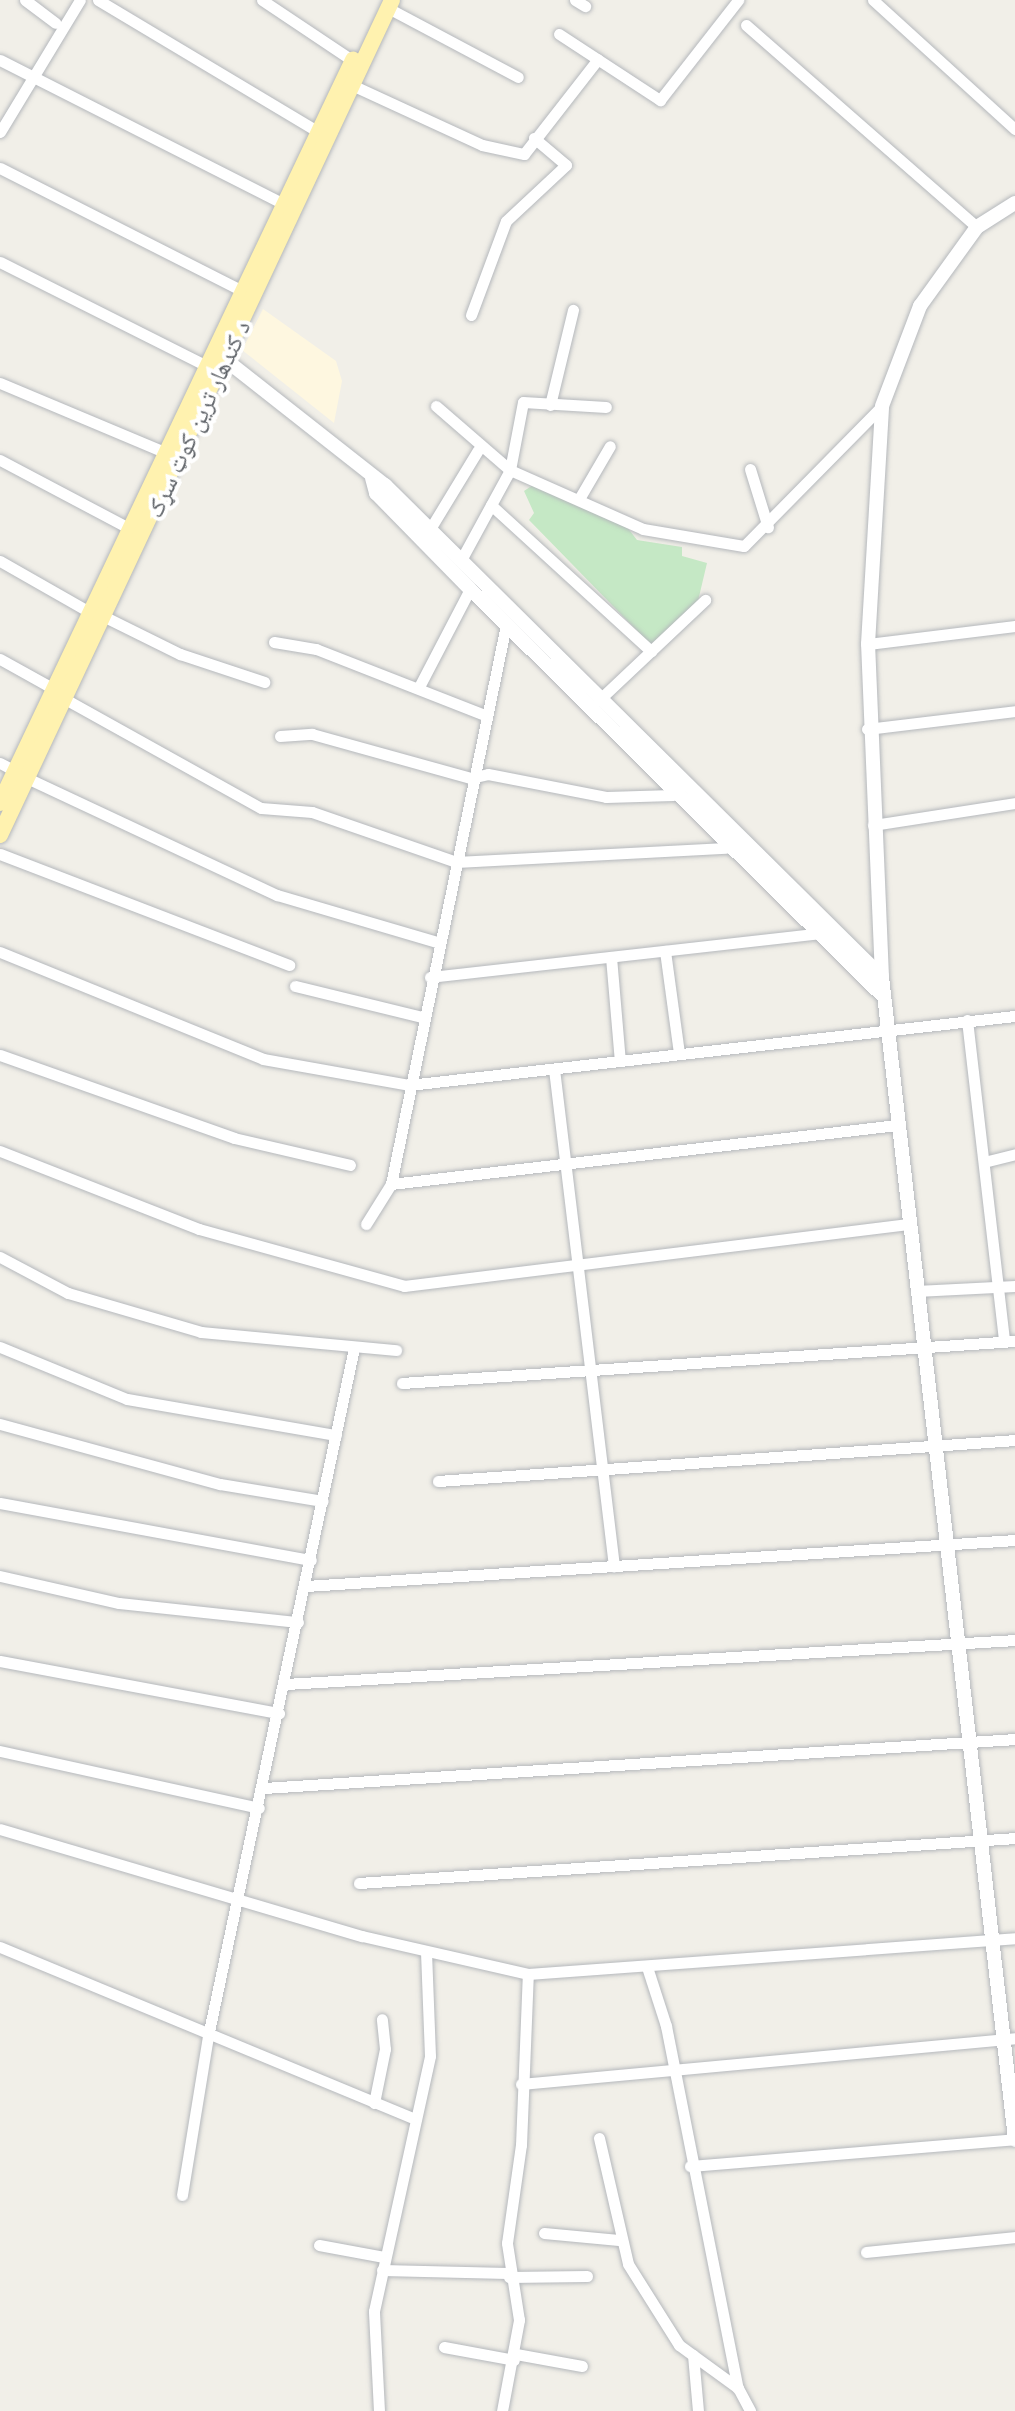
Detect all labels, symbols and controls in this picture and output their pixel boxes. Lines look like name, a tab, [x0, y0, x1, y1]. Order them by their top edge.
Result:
street label: د کندهار ترين کوټ سړک	[140, 316, 256, 522]

